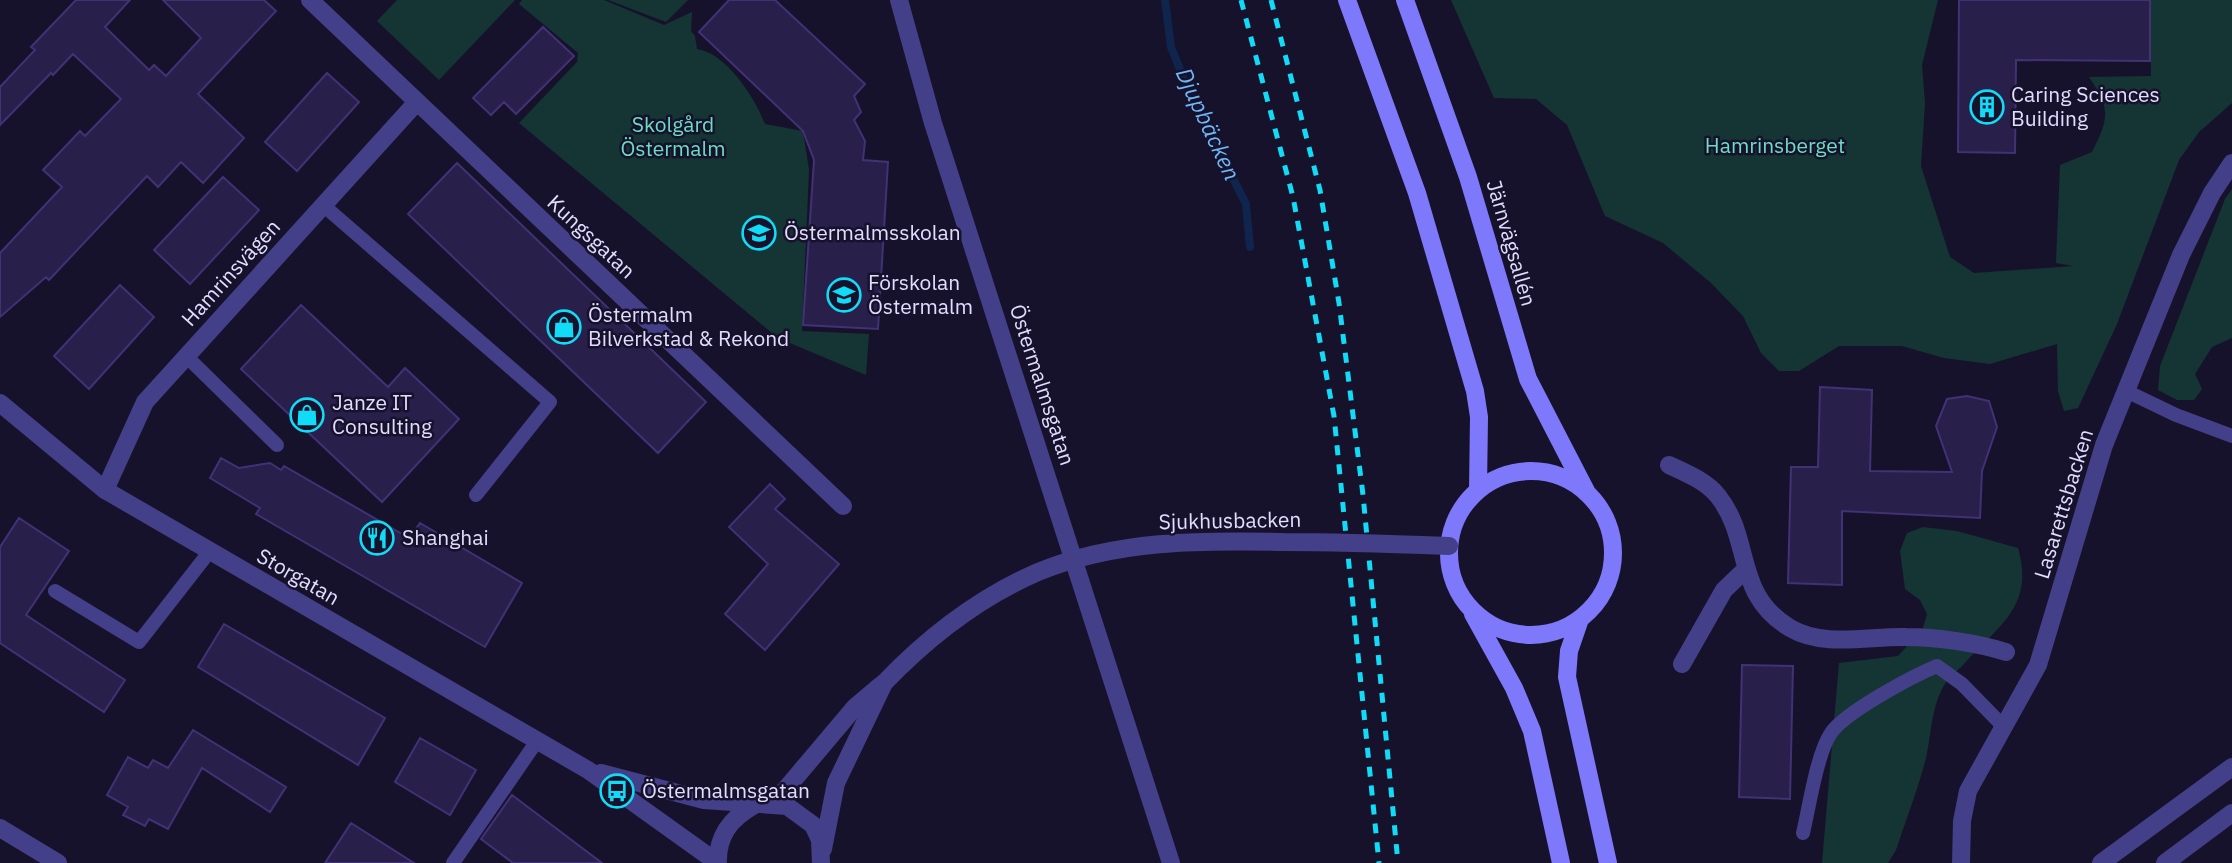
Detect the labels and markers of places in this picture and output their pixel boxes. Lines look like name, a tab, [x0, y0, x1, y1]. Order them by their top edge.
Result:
place label: Caring Sciences Building	[2011, 80, 2160, 132]
building icon: Caring Sciences Building	[1968, 88, 2006, 126]
school or university icon: Östermalmsskolan	[740, 214, 778, 252]
place label: Östermalmsskolan	[784, 218, 961, 246]
place label: Förskolan Östermalm	[868, 268, 973, 320]
school or university icon: Förskolan Östermalm	[825, 276, 863, 314]
place label: Östermalm Bilverkstad & Rekond	[588, 300, 789, 352]
shop icon: Östermalm Bilverkstad & Rekond	[545, 308, 583, 346]
place label: Janze IT Consulting	[332, 388, 432, 440]
shop icon: Janze IT Consulting	[288, 396, 326, 434]
restaurant icon: Shanghai	[358, 519, 396, 557]
place label: Shanghai	[402, 523, 489, 551]
bus stop icon: Östermalmsgatan	[598, 772, 636, 810]
place label: Östermalmsgatan	[642, 776, 810, 804]

